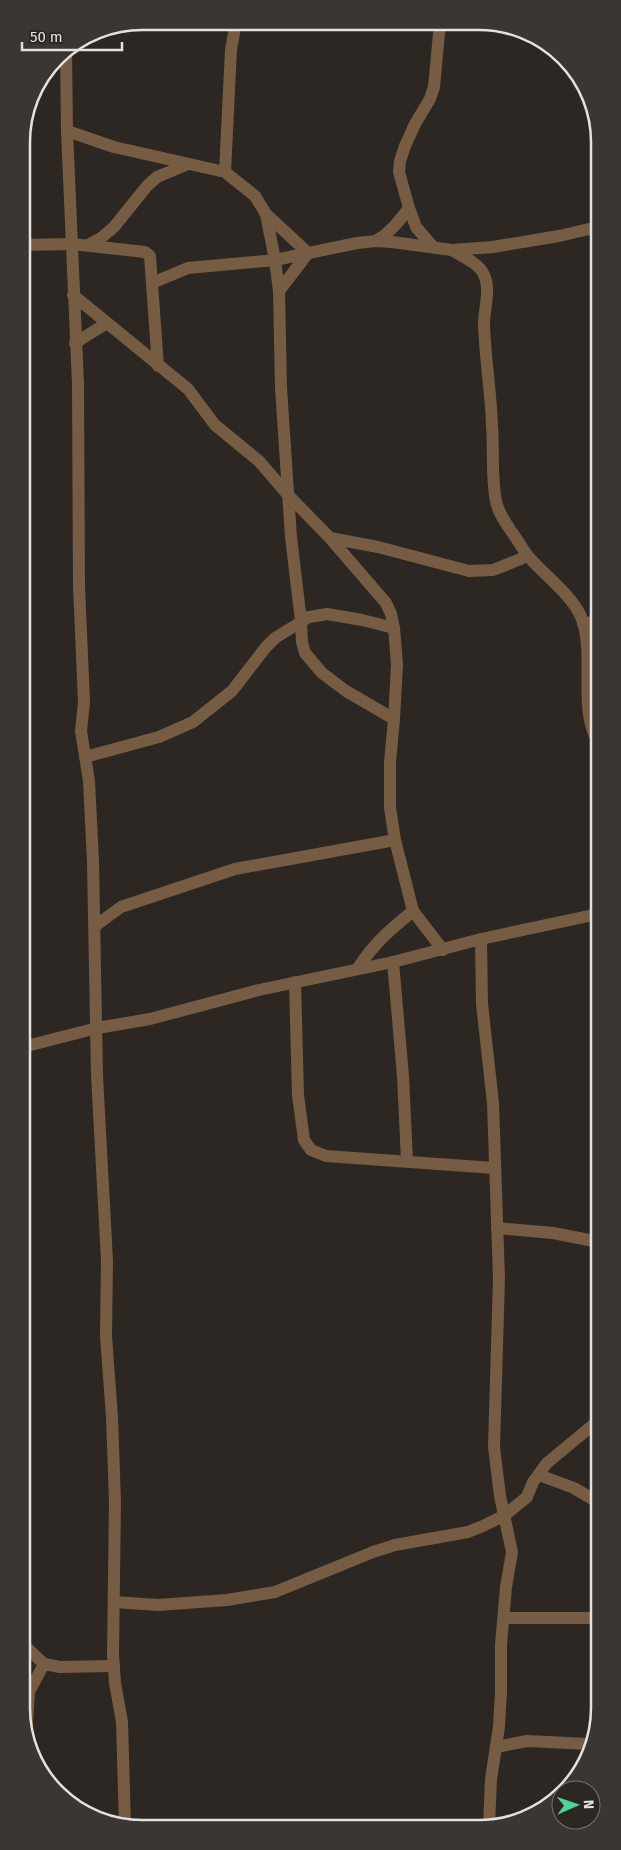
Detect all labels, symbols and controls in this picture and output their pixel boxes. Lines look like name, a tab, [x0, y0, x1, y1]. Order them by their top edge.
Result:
scale bar	[22, 20, 122, 52]
text: 50 m	[30, 28, 63, 46]
north arrow	[551, 1780, 601, 1830]
text: N	[580, 1800, 597, 1810]

